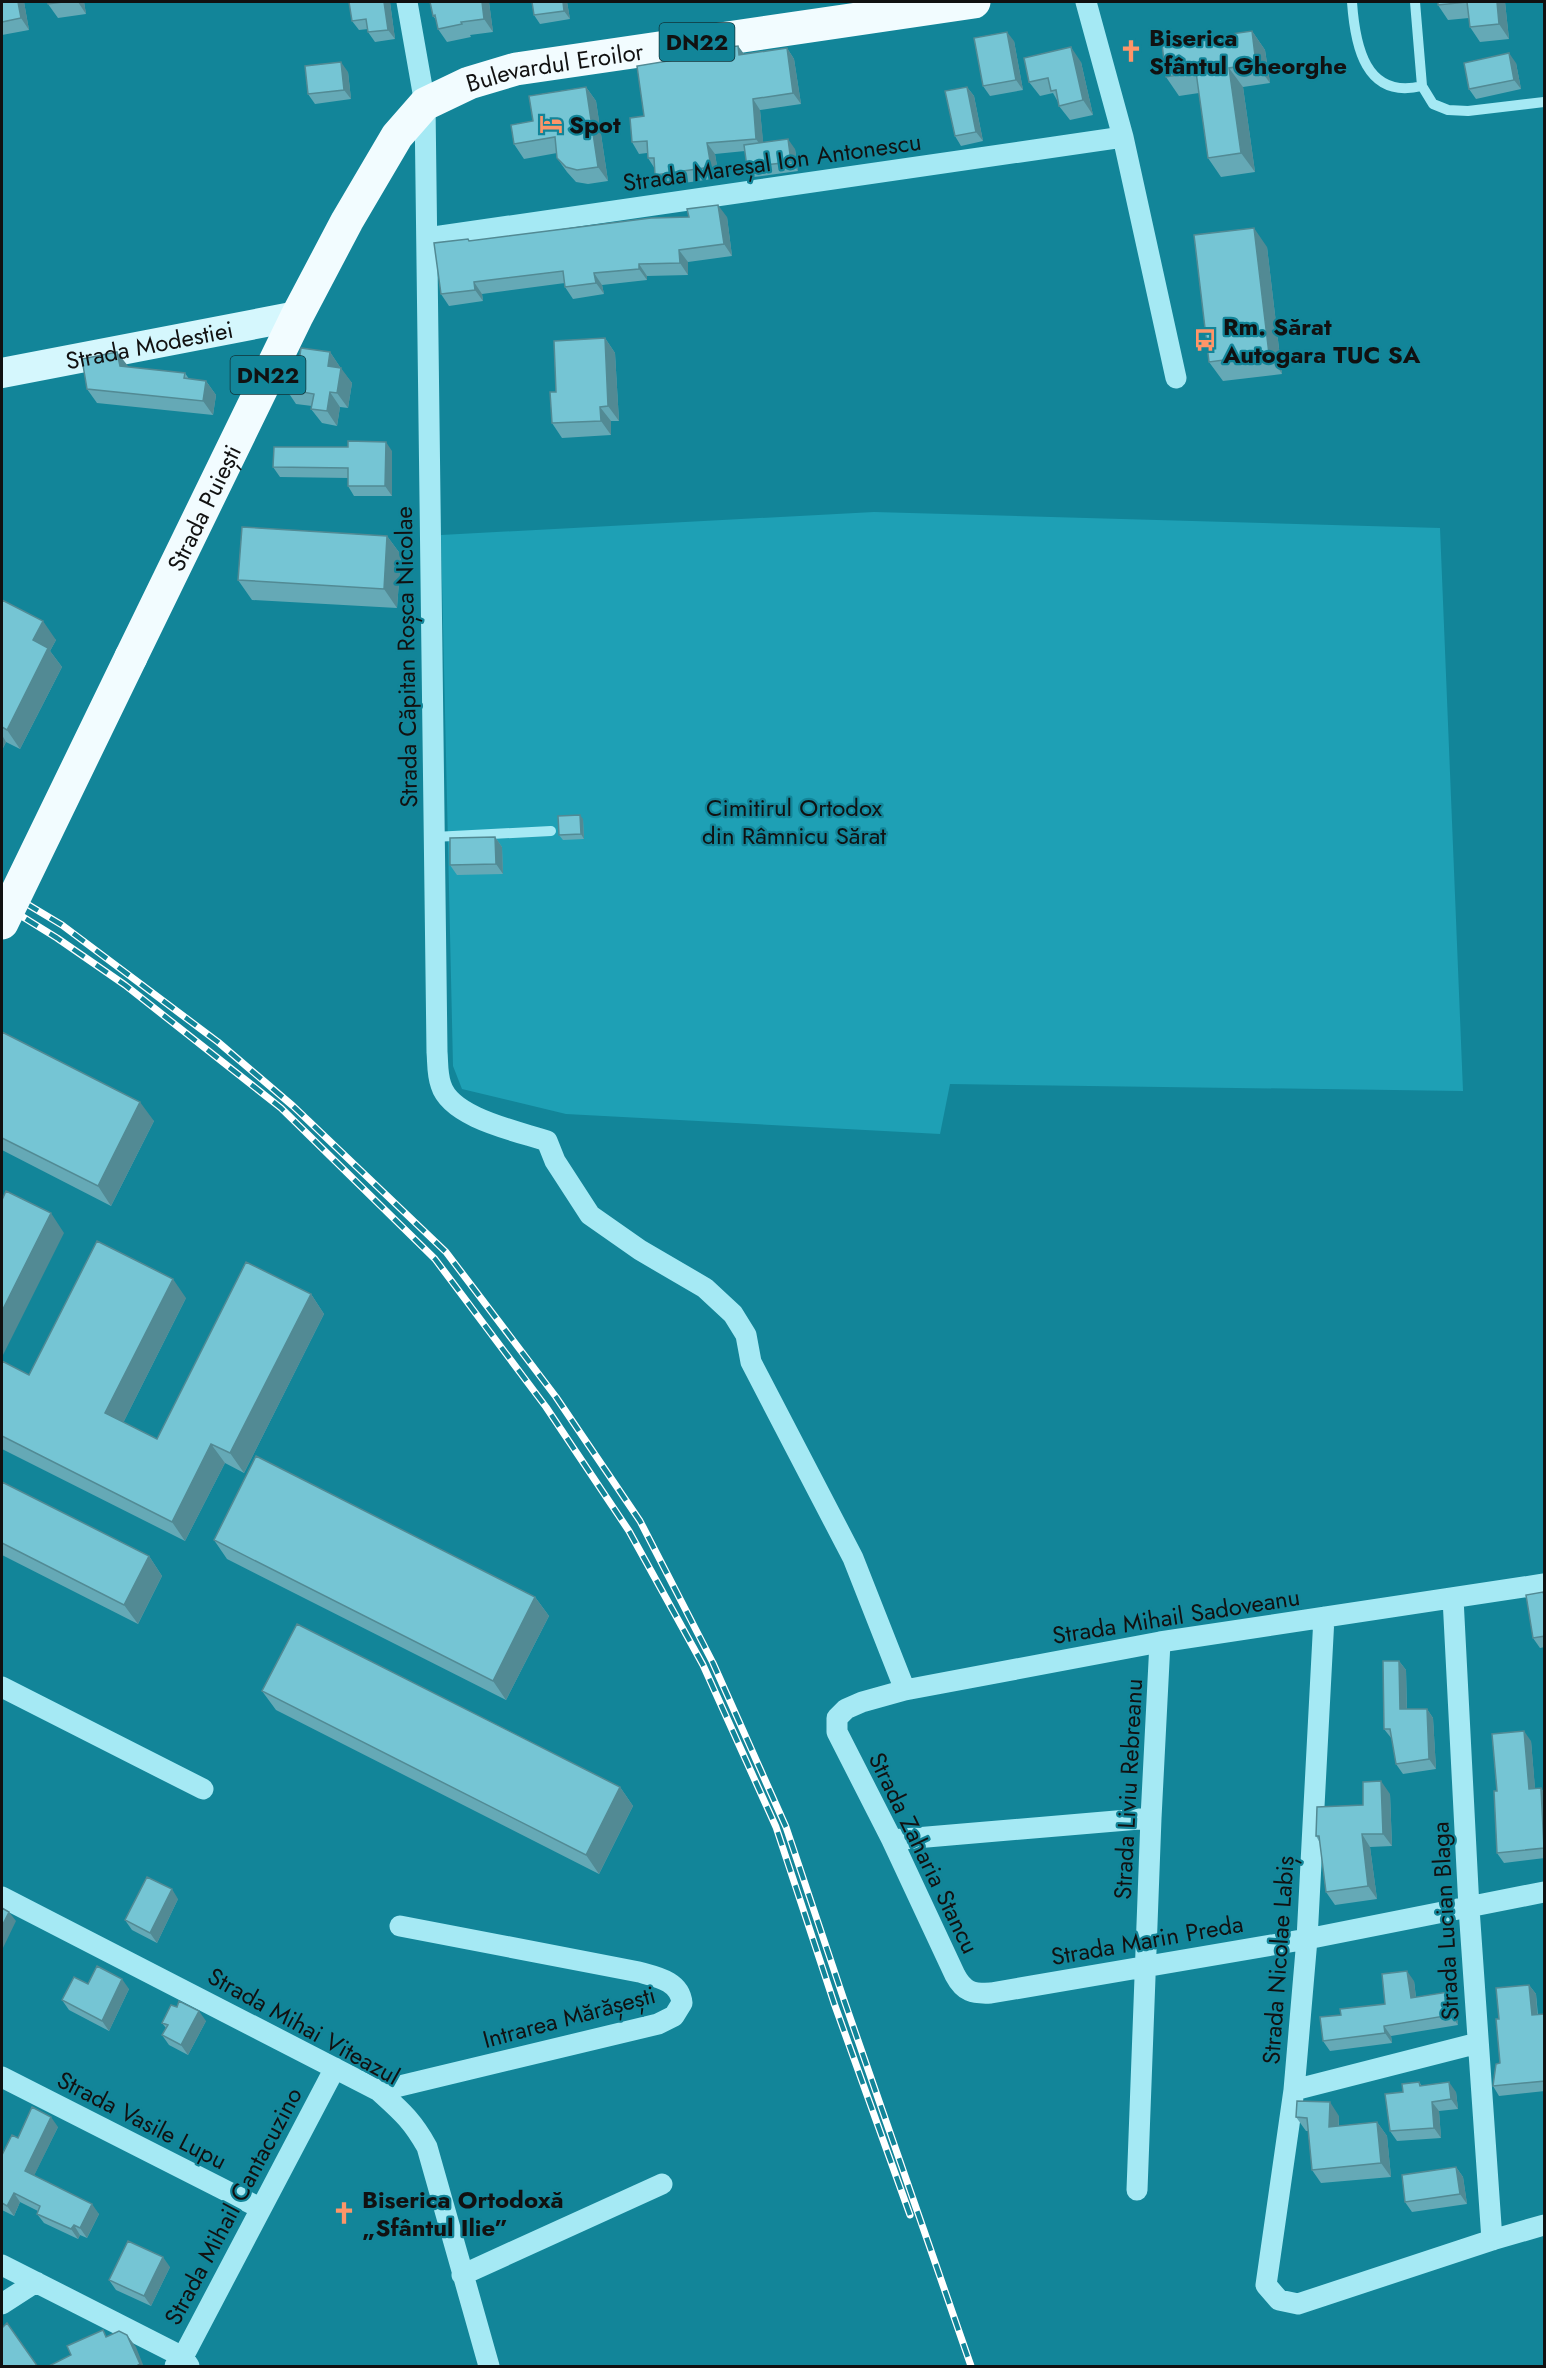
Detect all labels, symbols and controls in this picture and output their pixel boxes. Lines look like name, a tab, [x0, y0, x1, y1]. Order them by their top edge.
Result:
place label: Biserica Sfântul Gheorghe	[1149, 20, 1347, 83]
road number: DN22	[660, 23, 734, 61]
street label: Bulevardul Eroilor	[461, 33, 647, 101]
church icon: Biserica Sfântul Gheorghe	[1118, 38, 1144, 64]
place label: Spot	[569, 107, 621, 142]
hotel icon: Spot	[538, 111, 564, 137]
street label: Strada Mareșal Ion Antonescu	[620, 124, 924, 200]
place label: Rm. Sărat Autogara TUC SA	[1222, 309, 1421, 372]
street label: Strada Modestiei	[62, 311, 236, 378]
bus stop icon: Rm. Sărat Autogara TUC SA	[1192, 327, 1218, 353]
road number: DN22	[230, 356, 306, 394]
street label: Strada Puiești	[158, 439, 249, 577]
street label: Strada Căpitan Roșca Nicolae	[386, 506, 426, 808]
park label: Cimitirul Ortodox din Râmnicu Sărat	[702, 790, 886, 853]
street label: Strada Mihail Sadoveanu	[1050, 1579, 1302, 1653]
street label: Strada Liviu Rebreanu	[1105, 1678, 1151, 1900]
street label: Strada Zaharia Stancu	[860, 1746, 988, 1960]
street label: Strada Lucian Blaga	[1422, 1821, 1468, 2021]
street label: Strada Nicolae Labiș	[1253, 1854, 1303, 2066]
street label: Strada Marin Preda	[1048, 1906, 1246, 1974]
street label: Strada Mihai Viteazul	[201, 1959, 407, 2093]
street label: Intrarea Mărășești	[479, 1977, 659, 2057]
street label: Strada Vasile Lupu	[51, 2062, 233, 2178]
street label: Strada Mihail Cantacuzino	[155, 2081, 311, 2331]
place label: Biserica Ortodoxă „Sfântul Ilie”	[362, 2182, 564, 2245]
church icon: Biserica Ortodoxă „Sfântul Ilie”	[331, 2200, 357, 2226]

